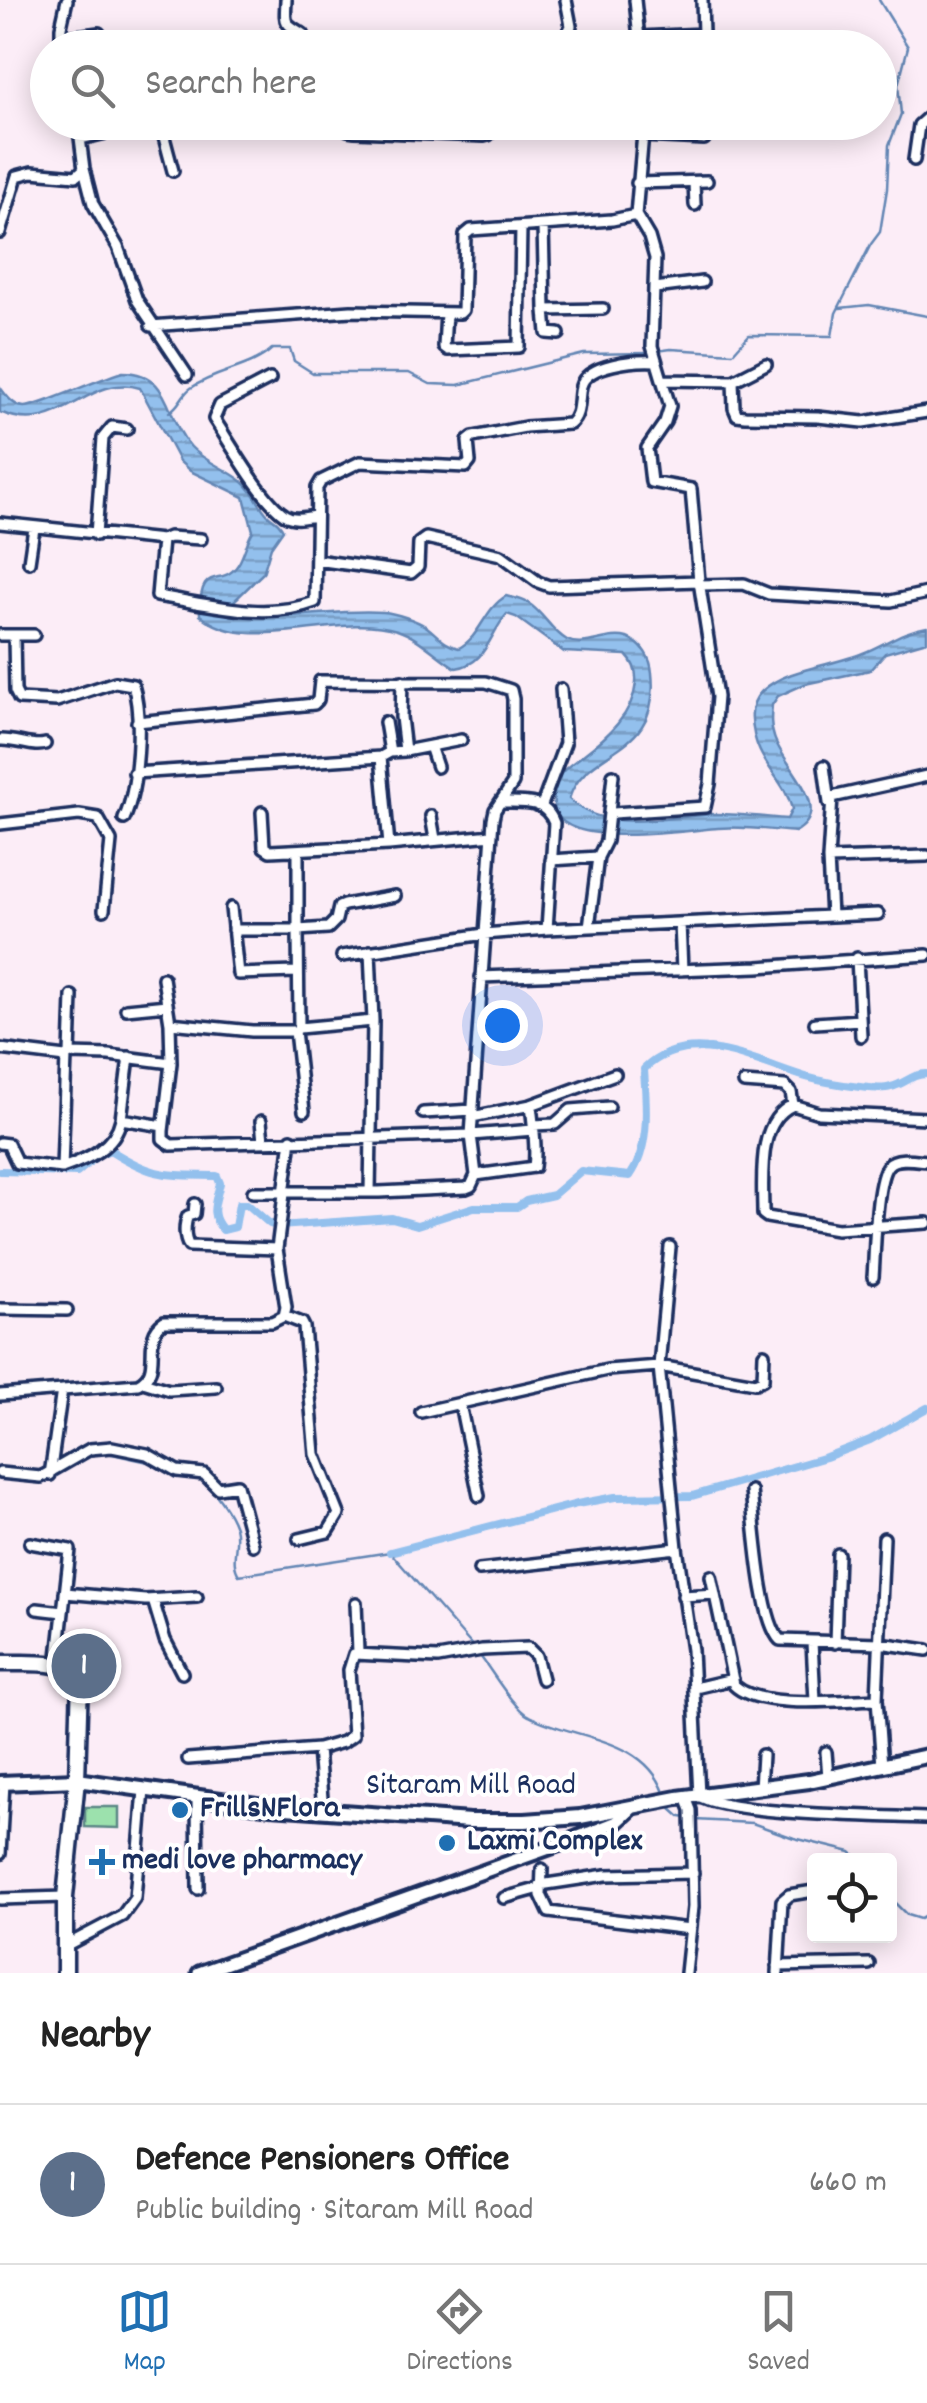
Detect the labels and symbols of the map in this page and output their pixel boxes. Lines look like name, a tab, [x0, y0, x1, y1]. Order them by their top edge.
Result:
your location	[477, 1000, 528, 1051]
pin: 1	[52, 1628, 116, 1704]
street label: Sitaram Mill Road	[366, 1764, 576, 1810]
place label: FrillsNFlora	[200, 1787, 341, 1833]
marker: FrillsNFlora	[169, 1799, 191, 1821]
place label: Laxmi Complex	[467, 1820, 643, 1866]
marker: Laxmi Complex	[436, 1832, 458, 1854]
place label: medi love pharmacy	[122, 1839, 363, 1885]
marker: medi love pharmacy	[91, 1851, 113, 1873]

